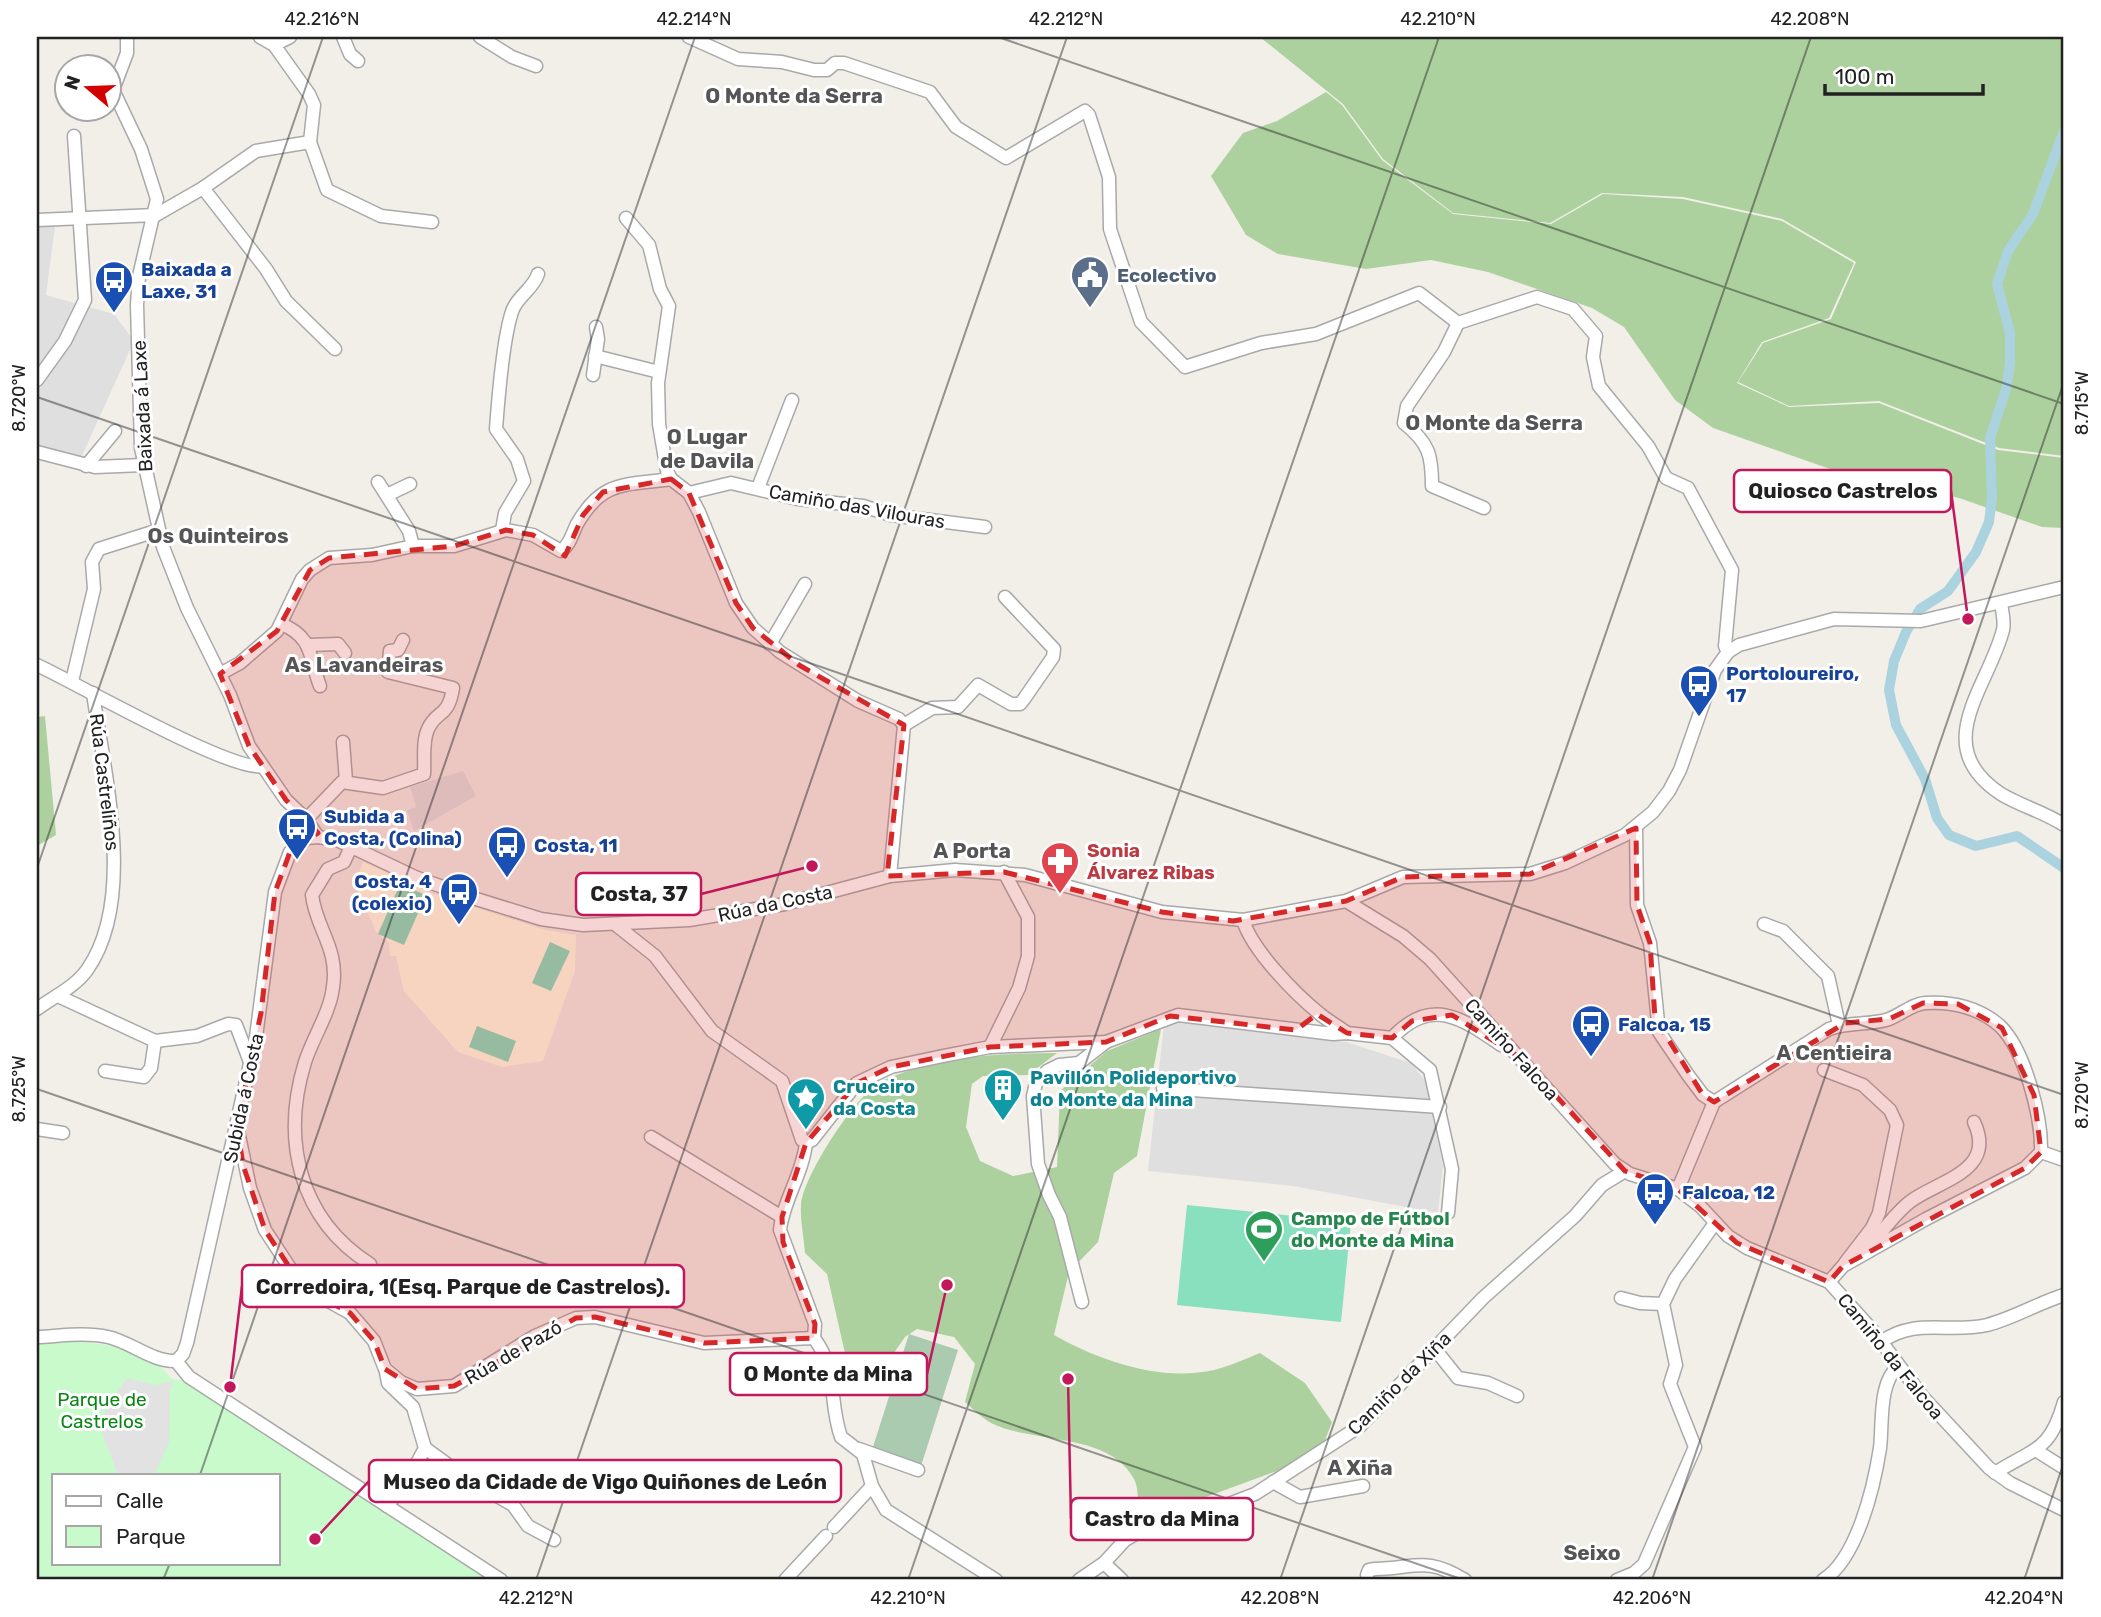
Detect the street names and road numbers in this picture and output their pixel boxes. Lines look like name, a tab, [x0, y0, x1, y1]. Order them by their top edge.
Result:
street label: Baixada á Laxe	[128, 340, 157, 472]
street label: Camiño das Vilouras	[767, 480, 947, 533]
street label: Rúa Castreliños	[85, 712, 124, 852]
street label: Rúa da Costa	[716, 880, 835, 927]
street label: Camiño Falcoa	[1460, 994, 1563, 1105]
street label: Subida á Costa	[219, 1031, 268, 1165]
street label: Camiño da Falcoa	[1833, 1289, 1949, 1424]
street label: Rúa de Pazó	[460, 1315, 566, 1390]
street label: Camiño da Xiña	[1343, 1327, 1456, 1440]

